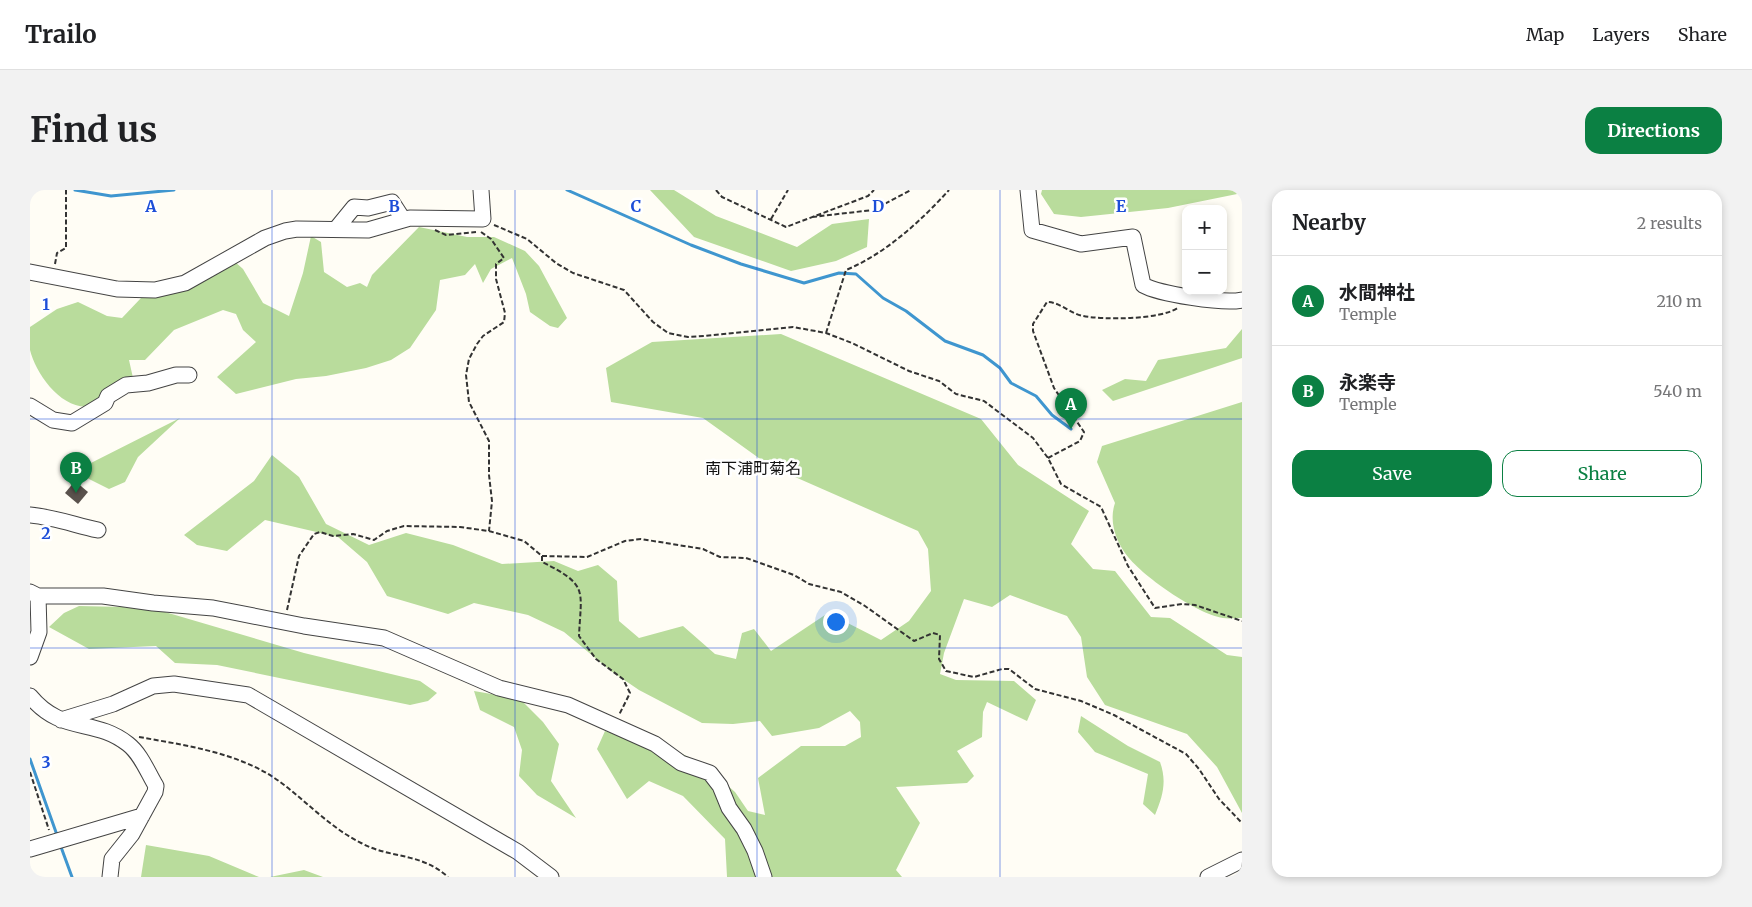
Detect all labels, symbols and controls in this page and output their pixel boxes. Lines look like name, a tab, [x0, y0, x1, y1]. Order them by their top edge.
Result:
text: Trailo	[25, 19, 97, 50]
text: Map	[1526, 23, 1564, 46]
text: Layers	[1592, 23, 1650, 46]
text: Share	[1678, 23, 1727, 46]
button: Directions	[1585, 107, 1722, 154]
text: Find us	[30, 108, 157, 152]
text: A	[144, 196, 157, 216]
text: B	[388, 196, 400, 216]
text: C	[631, 196, 641, 216]
text: D	[872, 196, 884, 216]
text: E	[1116, 196, 1127, 216]
map controls	[1182, 205, 1227, 295]
button: +	[1182, 205, 1227, 250]
text: Nearby	[1292, 209, 1366, 236]
text: 2 results	[1637, 213, 1702, 233]
button: −	[1182, 250, 1227, 295]
text: 水間神社	[1339, 280, 1415, 304]
text: A	[1302, 291, 1314, 311]
text: 210 m	[1657, 291, 1702, 311]
text: 1	[42, 294, 50, 314]
text: Temple	[1339, 304, 1397, 324]
text: 永楽寺	[1339, 370, 1396, 394]
text: B	[1302, 381, 1314, 401]
text: 540 m	[1653, 381, 1702, 401]
pin: A	[1055, 388, 1087, 429]
text: Temple	[1339, 394, 1397, 414]
button: Save	[1292, 450, 1492, 497]
button: Share	[1502, 450, 1702, 497]
pin: B	[60, 452, 92, 493]
district label: 南下浦町菊名	[705, 458, 801, 478]
text: 2	[41, 523, 51, 543]
your location	[823, 609, 849, 635]
text: 3	[41, 752, 51, 772]

